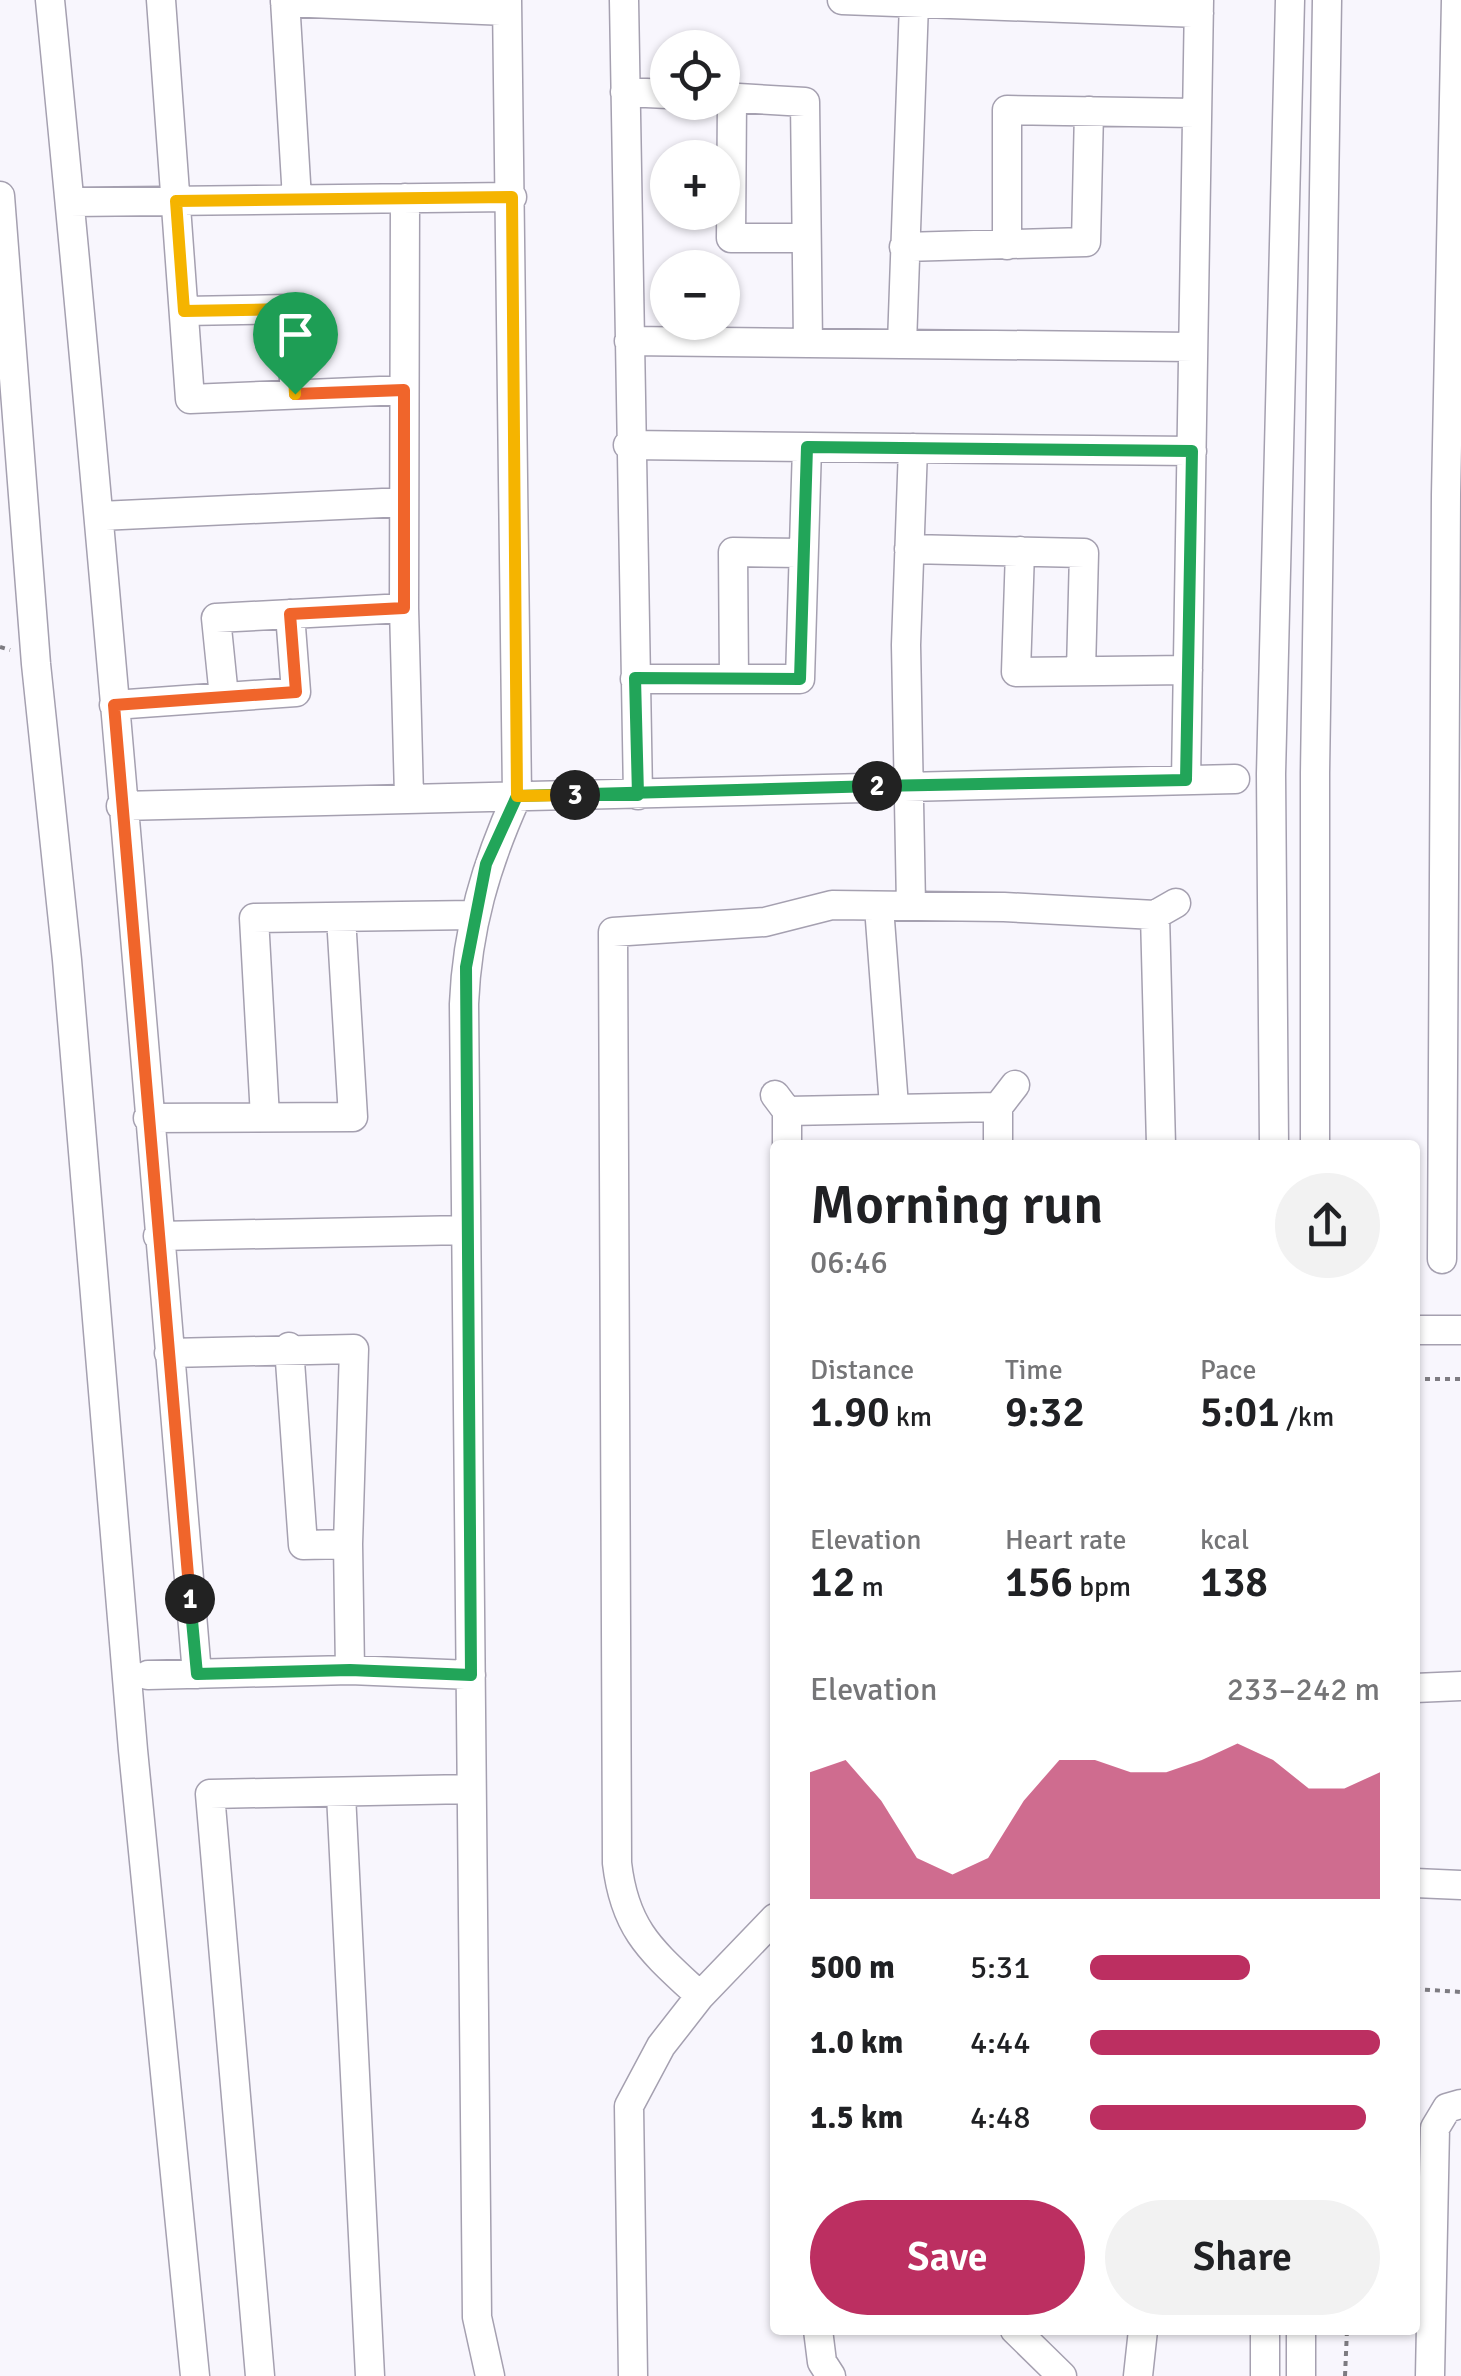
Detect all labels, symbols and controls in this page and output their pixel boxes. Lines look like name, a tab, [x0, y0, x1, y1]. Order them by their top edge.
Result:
map controls	[650, 30, 740, 340]
button: locate	[650, 30, 740, 120]
button: +	[650, 140, 740, 230]
button: −	[650, 250, 740, 340]
pin	[253, 292, 338, 395]
icon: arrive	[268, 307, 323, 362]
pin: 2	[852, 761, 902, 811]
text: 2	[869, 769, 885, 803]
pin: 3	[550, 770, 600, 820]
text: 3	[567, 778, 583, 812]
text: Morning run	[810, 1171, 1103, 1239]
button: share	[1275, 1173, 1380, 1278]
text: 06:46	[810, 1243, 888, 1282]
text: Distance	[810, 1353, 914, 1387]
text: Time	[1005, 1353, 1063, 1387]
text: Pace	[1200, 1353, 1256, 1387]
text: 1.90	[810, 1387, 890, 1438]
text: 9:32	[1005, 1387, 1085, 1438]
text: 5:01	[1200, 1387, 1280, 1438]
text: km	[890, 1400, 932, 1434]
text: /km	[1280, 1400, 1334, 1434]
text: Elevation	[810, 1523, 922, 1557]
text: Heart rate	[1005, 1523, 1127, 1557]
text: kcal	[1200, 1523, 1249, 1557]
text: 12	[810, 1557, 855, 1608]
text: 156	[1005, 1557, 1073, 1608]
text: 138	[1200, 1557, 1268, 1608]
text: m	[855, 1570, 884, 1604]
text: bpm	[1073, 1570, 1131, 1604]
pin: 1	[165, 1574, 215, 1624]
text: 1	[182, 1582, 198, 1616]
text: Elevation	[810, 1670, 937, 1709]
text: 233–242 m	[1227, 1670, 1380, 1709]
text: 500 m	[810, 1948, 895, 1987]
text: 5:31	[970, 1948, 1030, 1987]
text: 1.0 km	[810, 2023, 903, 2062]
text: 4:44	[970, 2023, 1030, 2062]
text: 1.5 km	[810, 2098, 903, 2137]
text: 4:48	[970, 2098, 1030, 2137]
button: Save	[810, 2200, 1085, 2315]
button: Share	[1105, 2200, 1380, 2315]

